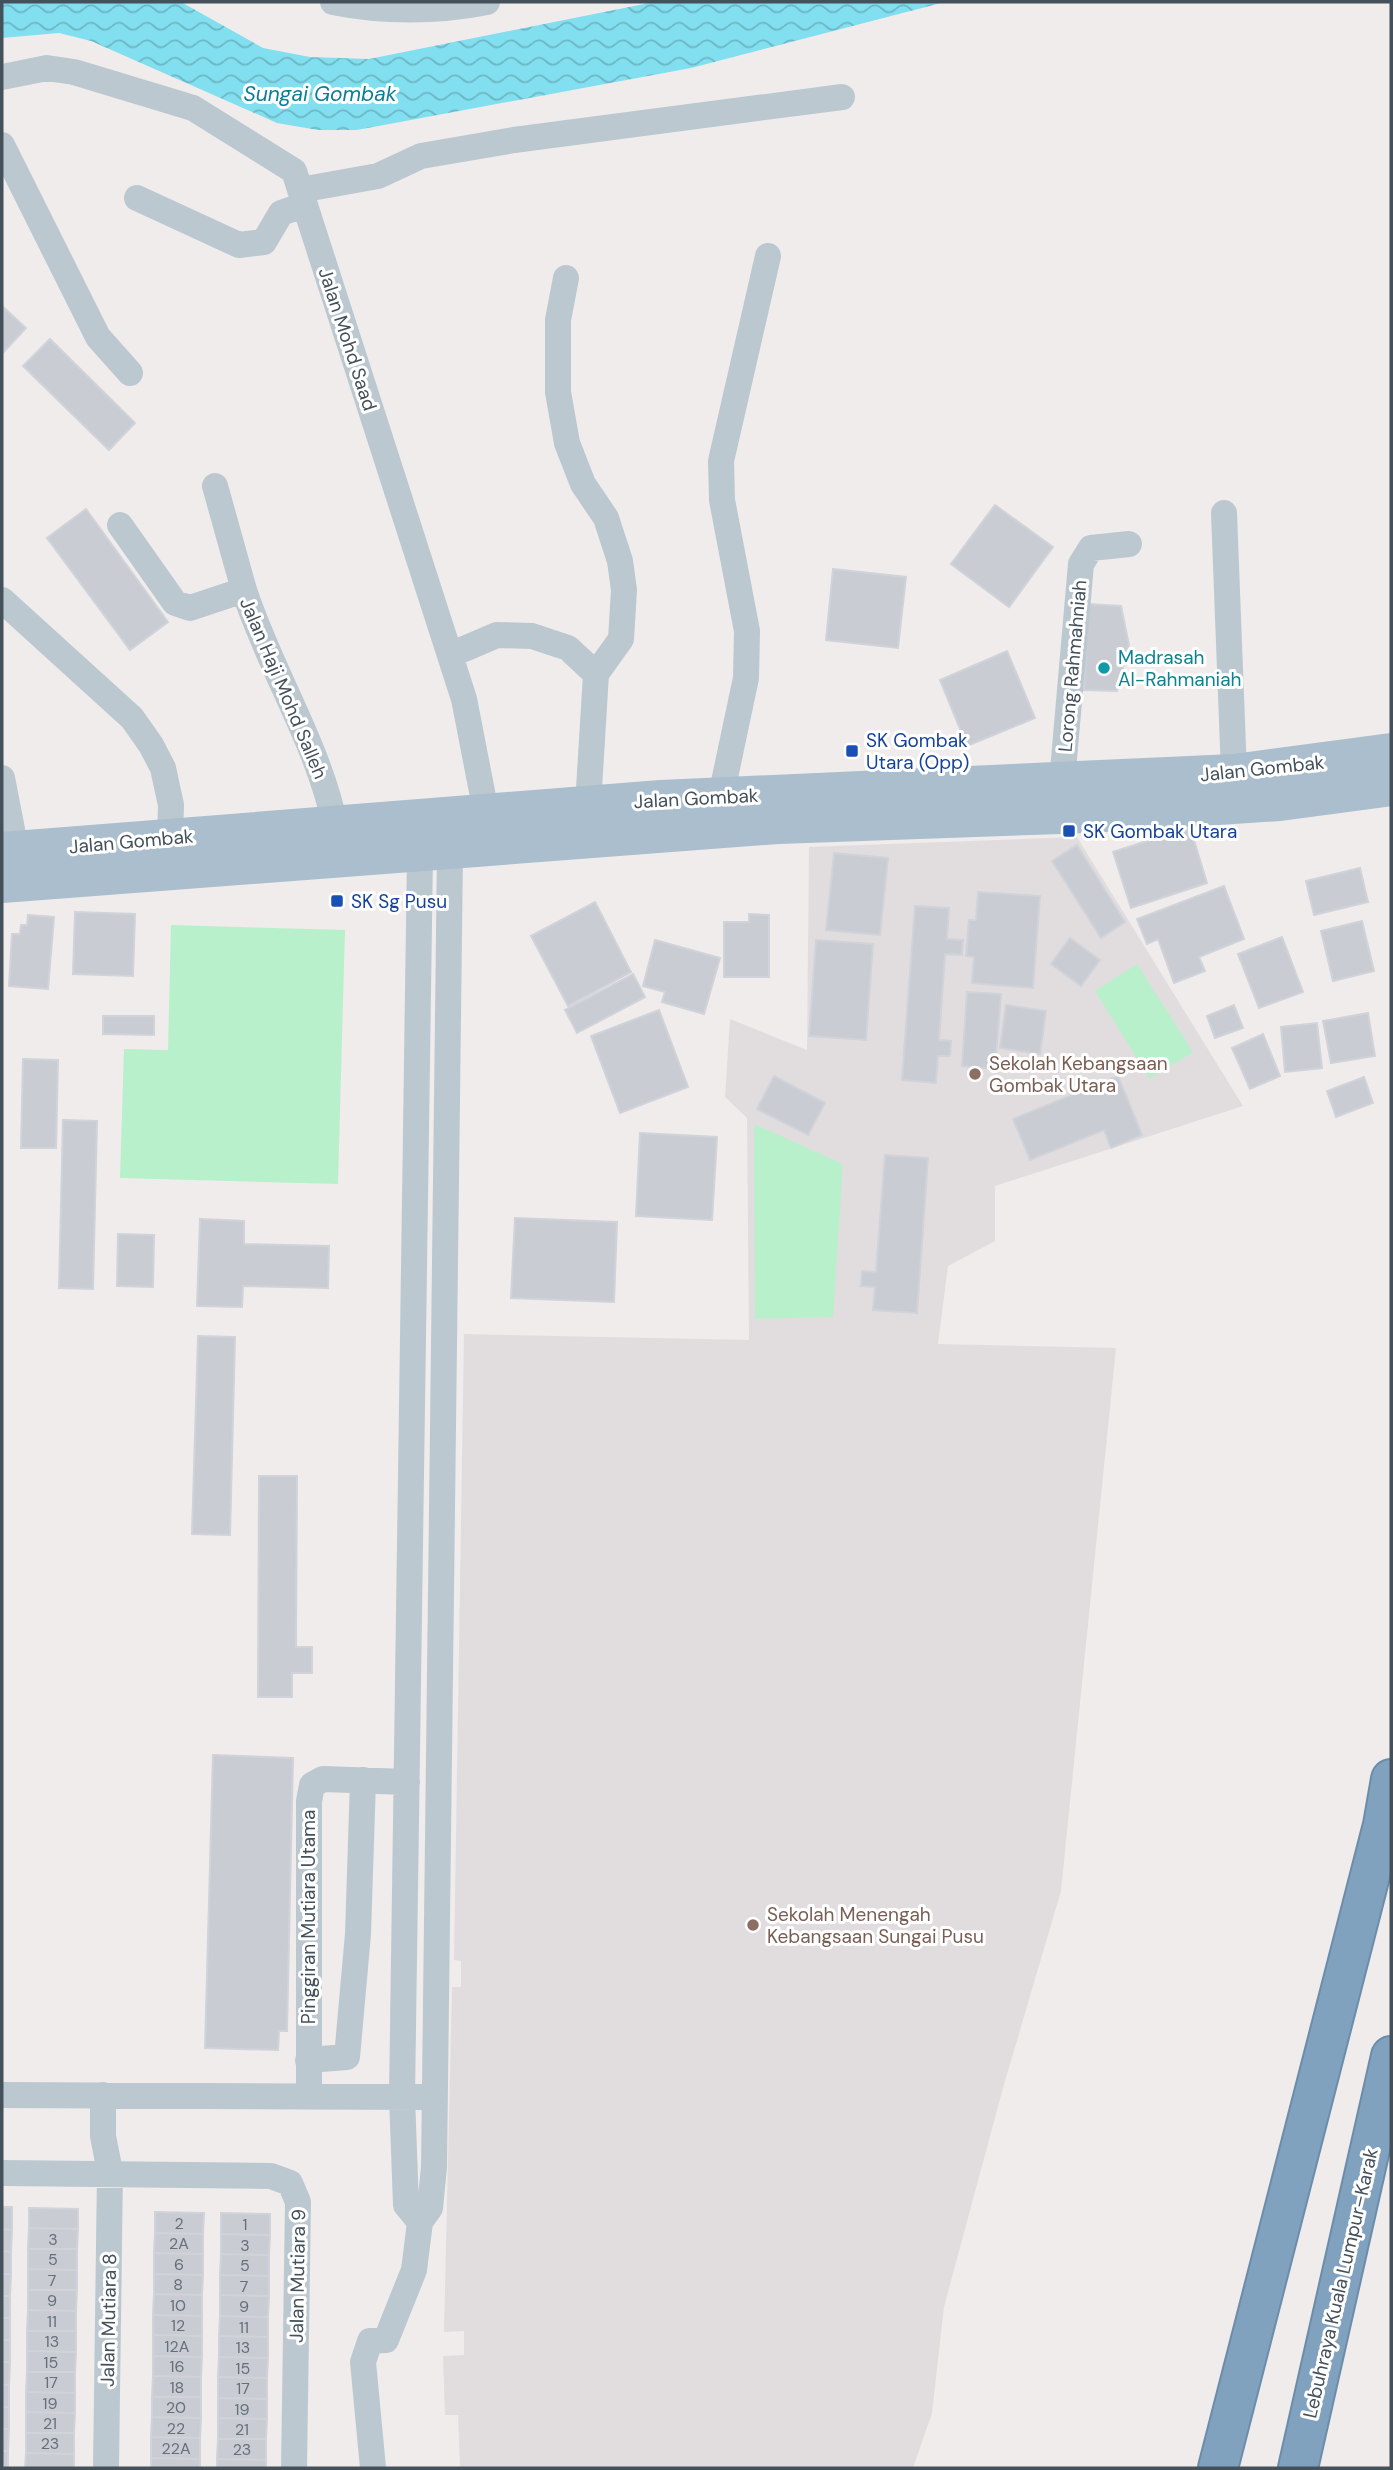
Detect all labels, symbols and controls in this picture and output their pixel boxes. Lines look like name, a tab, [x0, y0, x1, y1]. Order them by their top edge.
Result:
water label: Sungai Gombak	[244, 80, 397, 108]
street label: Jalan Mohd Saad	[313, 264, 382, 414]
street label: Lorong Rahmahniah	[1053, 579, 1092, 753]
street label: Jalan Haji Mohd Salleh	[234, 594, 333, 783]
place label: Madrasah Al-Rahmaniah	[1118, 645, 1241, 692]
marker: Madrasah Al-Rahmaniah	[1096, 660, 1112, 676]
place label: SK Gombak Utara (Opp)	[866, 728, 969, 775]
marker: SK Gombak Utara (Opp)	[844, 743, 860, 759]
street label: Jalan Gombak	[1199, 749, 1326, 787]
street label: Jalan Gombak	[633, 783, 759, 814]
place label: SK Gombak Utara	[1083, 819, 1237, 844]
marker: SK Gombak Utara	[1061, 823, 1077, 839]
street label: Jalan Gombak	[68, 824, 195, 859]
place label: SK Sg Pusu	[351, 889, 447, 914]
marker: SK Sg Pusu	[329, 893, 345, 909]
place label: Sekolah Kebangsaan Gombak Utara	[989, 1051, 1168, 1098]
marker: Sekolah Kebangsaan Gombak Utara	[967, 1066, 983, 1082]
street label: Pinggiran Mutiara Utama	[296, 1810, 321, 2024]
place label: Sekolah Menengah Kebangsaan Sungai Pusu	[767, 1902, 984, 1949]
marker: Sekolah Menengah Kebangsaan Sungai Pusu	[745, 1917, 761, 1933]
street label: Lebuhraya Kuala Lumpur–Karak	[1297, 2145, 1384, 2421]
street label: Jalan Mutiara 9	[284, 2209, 311, 2343]
house number: 2	[174, 2213, 184, 2234]
house number: 1	[243, 2214, 248, 2235]
house number: 3	[48, 2229, 58, 2250]
house number: 2A	[169, 2233, 189, 2254]
house number: 3	[240, 2235, 250, 2256]
house number: 5	[48, 2249, 58, 2270]
street label: Jalan Mutiara 8	[95, 2253, 122, 2387]
house number: 6	[174, 2254, 184, 2275]
house number: 5	[240, 2255, 250, 2276]
house number: 7	[48, 2270, 56, 2291]
house number: 8	[173, 2274, 183, 2295]
house number: 7	[240, 2276, 248, 2297]
house number: 9	[47, 2290, 57, 2311]
house number: 10	[170, 2295, 186, 2316]
house number: 9	[239, 2296, 249, 2317]
house number: 11	[47, 2311, 57, 2332]
house number: 12	[171, 2315, 185, 2336]
house number: 11	[239, 2317, 249, 2338]
house number: 13	[45, 2331, 59, 2352]
house number: 12A	[165, 2336, 190, 2357]
house number: 13	[236, 2337, 250, 2358]
house number: 15	[44, 2352, 58, 2373]
house number: 16	[169, 2356, 185, 2377]
house number: 15	[236, 2358, 250, 2379]
house number: 17	[44, 2372, 58, 2393]
house number: 18	[170, 2377, 184, 2398]
house number: 17	[236, 2378, 250, 2399]
house number: 19	[42, 2393, 58, 2414]
house number: 20	[166, 2397, 186, 2418]
house number: 19	[234, 2399, 250, 2420]
house number: 21	[43, 2413, 57, 2434]
house number: 22	[167, 2418, 185, 2439]
house number: 21	[235, 2419, 249, 2440]
house number: 23	[41, 2433, 59, 2454]
house number: 22A	[161, 2438, 191, 2459]
house number: 23	[233, 2439, 251, 2460]

